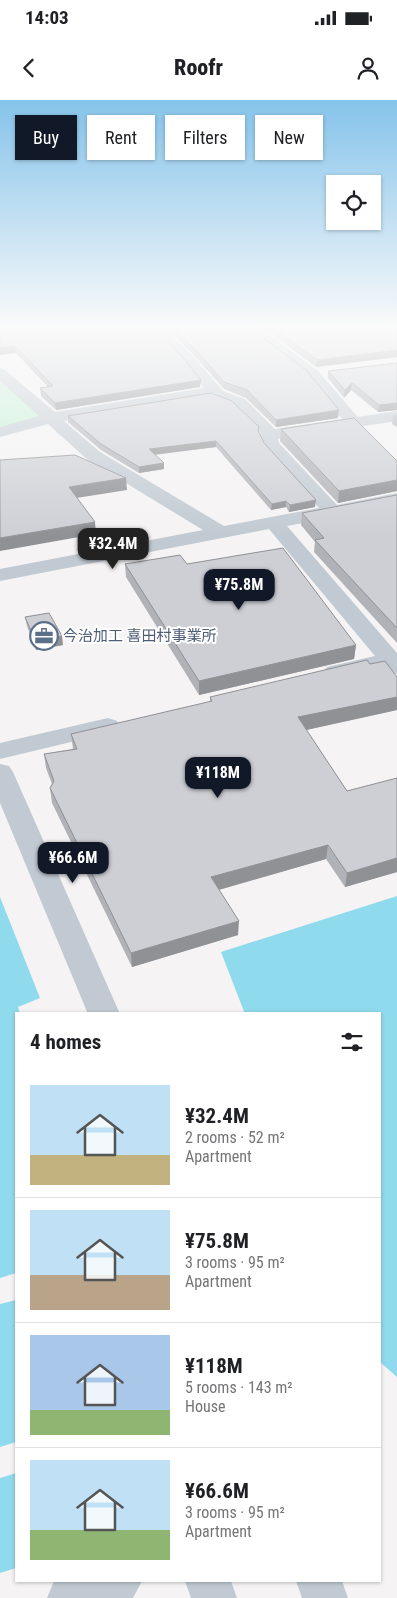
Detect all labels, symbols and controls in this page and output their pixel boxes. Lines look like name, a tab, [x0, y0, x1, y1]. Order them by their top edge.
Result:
text: 14:03	[25, 6, 69, 29]
icon: back	[15, 54, 43, 82]
icon: person	[354, 54, 382, 82]
text: Roofr	[174, 55, 223, 80]
chip: Buy	[15, 115, 77, 160]
chip: Rent	[87, 115, 155, 160]
chip: Filters	[165, 115, 245, 160]
chip: New	[255, 115, 323, 160]
map controls	[326, 175, 381, 230]
button: locate	[326, 175, 381, 230]
pin: ¥32.4M	[72, 528, 154, 570]
text: ¥32.4M	[89, 534, 137, 553]
pin: ¥75.8M	[198, 568, 280, 611]
text: ¥75.8M	[215, 575, 263, 594]
office icon: 今治加工 喜田村事業所	[29, 621, 59, 651]
place label: 今治加工 喜田村事業所	[63, 627, 216, 645]
pin: ¥118M	[183, 756, 253, 799]
text: ¥118M	[196, 763, 240, 782]
pin: ¥66.6M	[32, 842, 114, 884]
text: ¥66.6M	[49, 848, 97, 867]
icon: filters	[338, 1028, 366, 1056]
text: 4 homes	[30, 1030, 101, 1054]
text: ¥32.4M	[185, 1104, 249, 1128]
icon: home	[70, 1105, 130, 1165]
text: 2 rooms · 52 m²	[185, 1128, 285, 1147]
text: Apartment	[185, 1147, 252, 1166]
text: ¥75.8M	[185, 1229, 249, 1253]
icon: home	[70, 1230, 130, 1290]
text: 3 rooms · 95 m²	[185, 1253, 285, 1272]
text: Apartment	[185, 1272, 252, 1291]
text: ¥118M	[185, 1354, 243, 1378]
icon: home	[70, 1355, 130, 1415]
text: 5 rooms · 143 m²	[185, 1378, 293, 1397]
text: House	[185, 1397, 225, 1416]
text: ¥66.6M	[185, 1479, 249, 1503]
icon: home	[70, 1480, 130, 1540]
text: 3 rooms · 95 m²	[185, 1503, 285, 1522]
text: Apartment	[185, 1522, 252, 1541]

